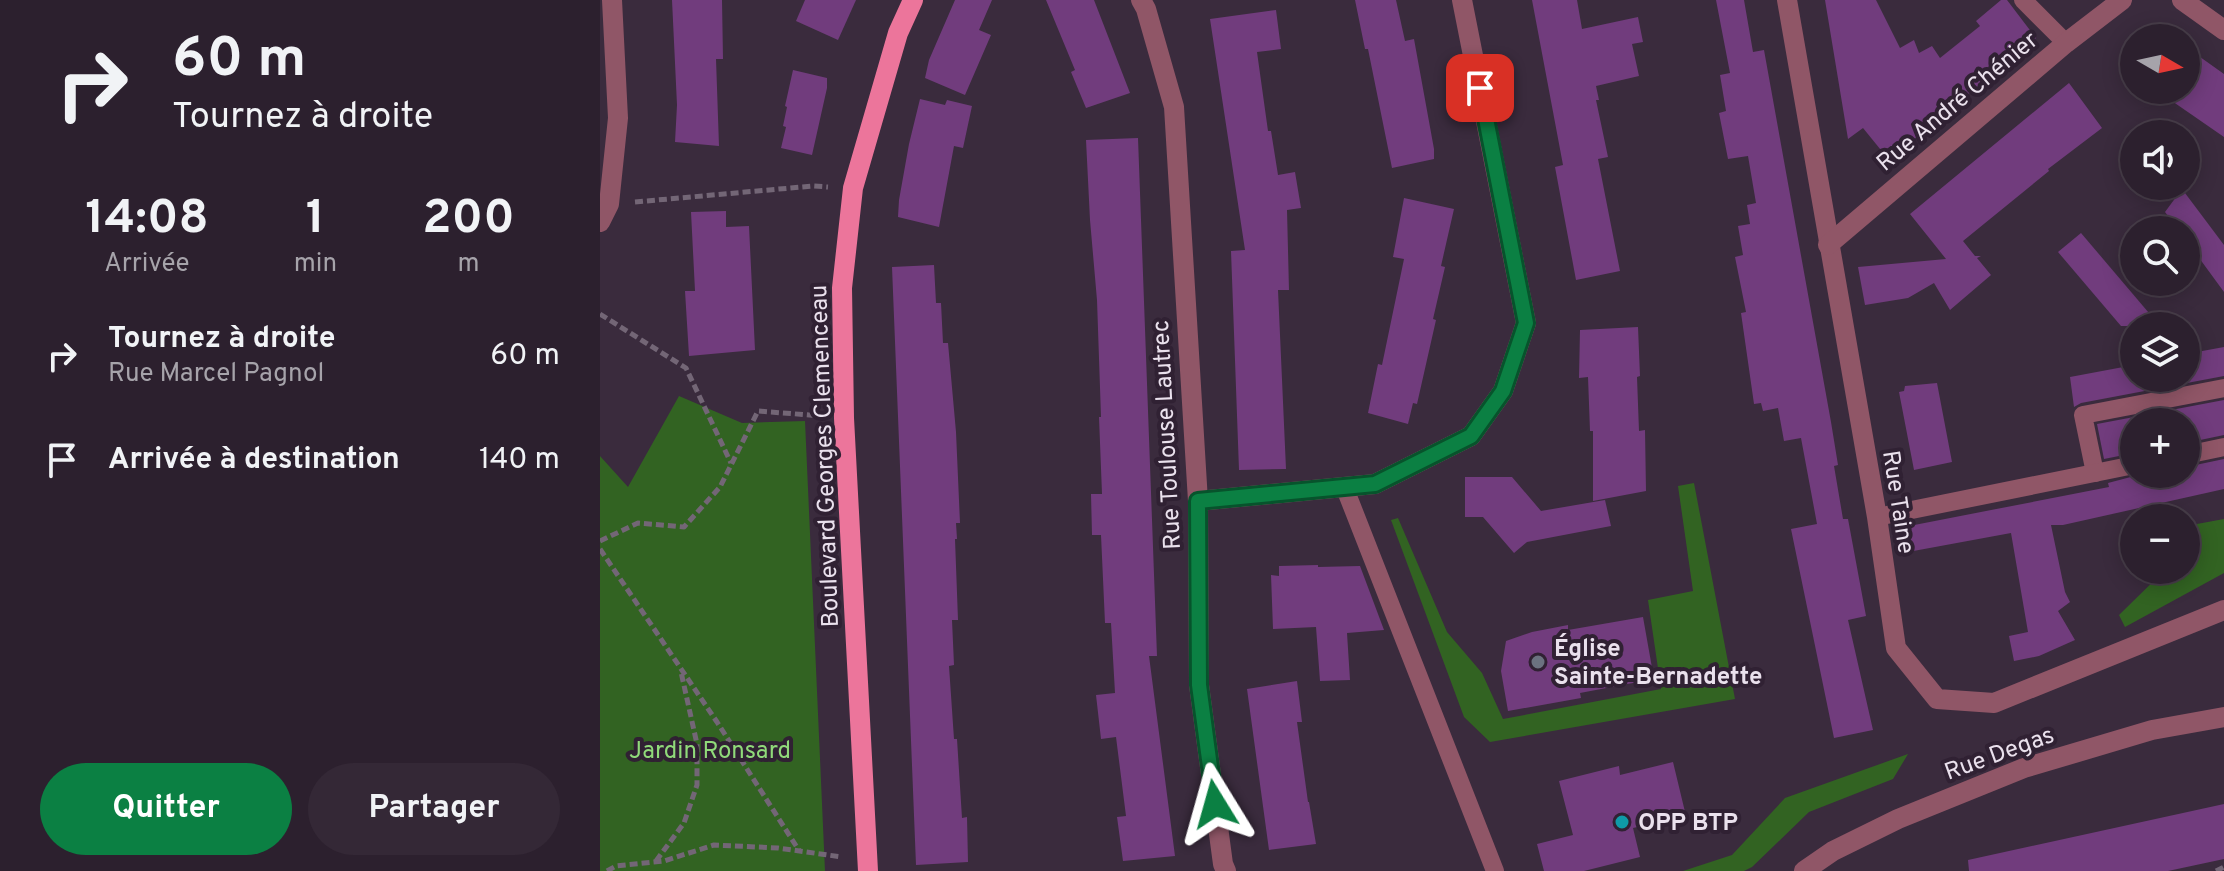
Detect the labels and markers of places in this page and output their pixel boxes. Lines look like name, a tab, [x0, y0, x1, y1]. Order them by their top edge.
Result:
pin	[1446, 54, 1514, 122]
place label: Église Sainte-Bernadette	[1554, 633, 1762, 693]
marker: Église Sainte-Bernadette	[1529, 653, 1547, 671]
place label: OPP BTP	[1638, 809, 1738, 839]
marker: OPP BTP	[1613, 813, 1631, 831]

